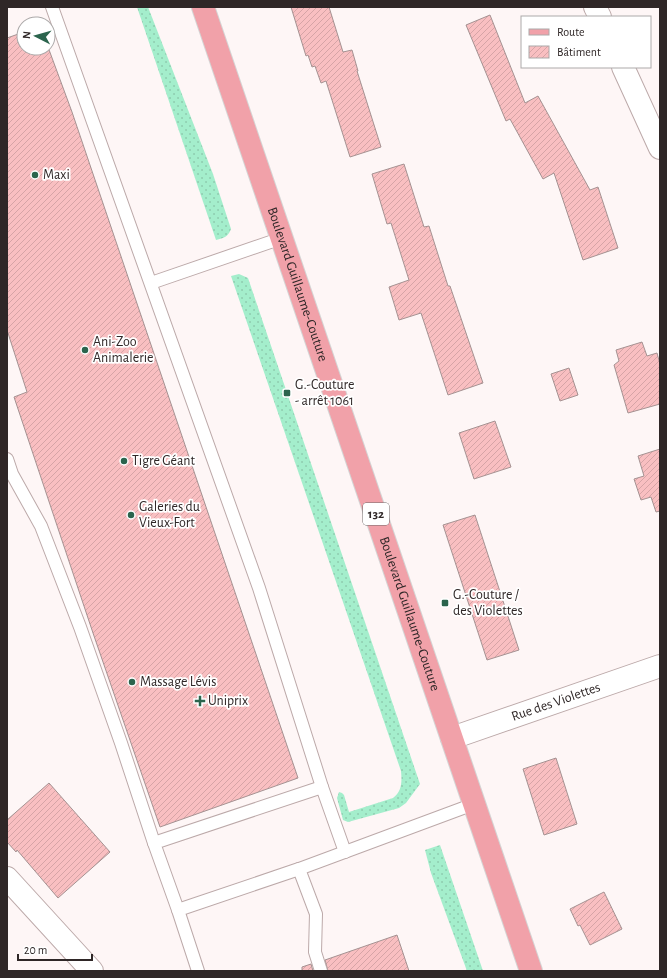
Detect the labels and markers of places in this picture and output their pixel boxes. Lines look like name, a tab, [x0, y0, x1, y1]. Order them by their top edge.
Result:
place label: Maxi	[43, 168, 70, 182]
marker: Maxi	[30, 170, 40, 180]
place label: Ani-Zoo Animalerie	[93, 335, 154, 365]
marker: Ani-Zoo Animalerie	[80, 345, 90, 355]
place label: G.-Couture - arrêt 1061	[295, 378, 354, 408]
marker: G.-Couture - arrêt 1061	[282, 388, 292, 398]
place label: Tigre Géant	[132, 454, 195, 468]
marker: Tigre Géant	[119, 456, 129, 466]
place label: Galeries du Vieux-Fort	[139, 500, 200, 530]
marker: Galeries du Vieux-Fort	[126, 510, 136, 520]
place label: G.-Couture / des Violettes	[453, 588, 523, 618]
marker: G.-Couture / des Violettes	[440, 598, 450, 608]
place label: Massage Lévis	[140, 675, 216, 689]
marker: Massage Lévis	[127, 677, 137, 687]
place label: Uniprix	[208, 694, 248, 708]
marker: Uniprix	[195, 696, 205, 706]

